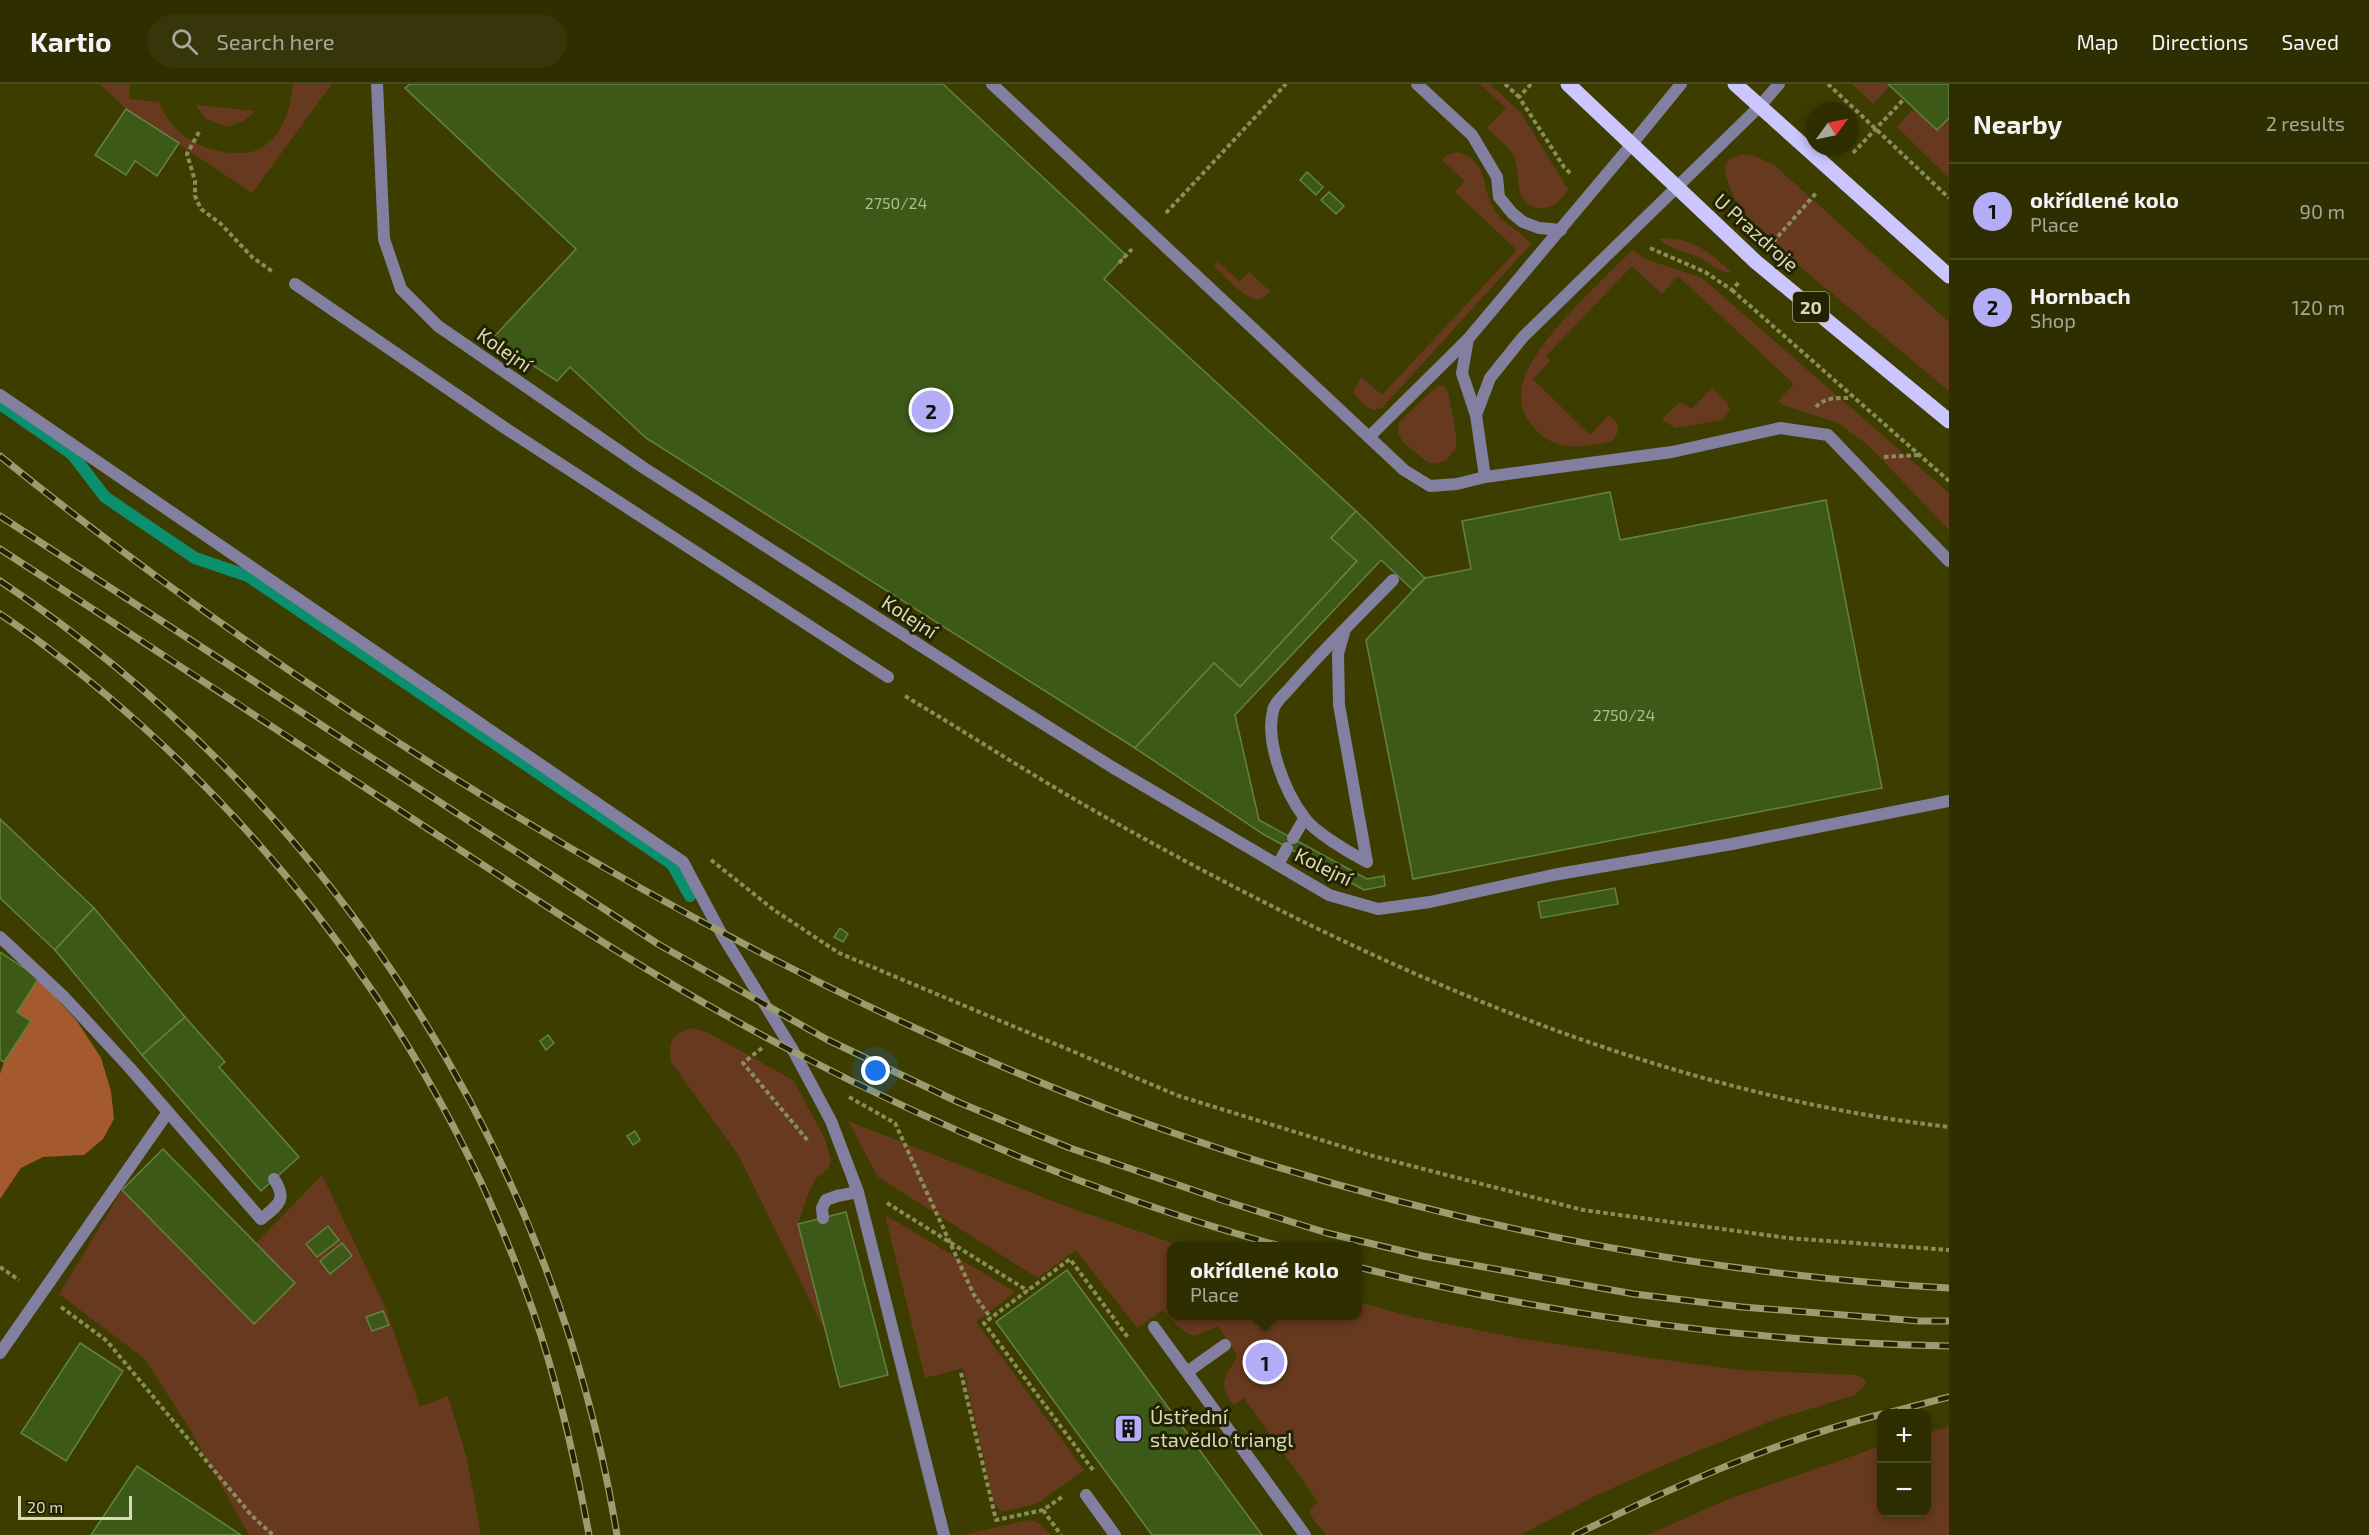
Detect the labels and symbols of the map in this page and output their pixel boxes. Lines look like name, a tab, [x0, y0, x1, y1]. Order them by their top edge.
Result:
north arrow	[1805, 102, 1859, 156]
street label: U Prazdroje	[1710, 188, 1804, 276]
house number: 2750/24	[865, 193, 927, 212]
road number: 20	[1793, 292, 1829, 322]
street label: Kolejní	[473, 322, 538, 377]
pin: 2	[912, 388, 950, 432]
street label: Kolejní	[878, 589, 943, 643]
house number: 2750/24	[1593, 705, 1655, 724]
street label: Kolejní	[1291, 842, 1358, 891]
your location	[861, 1056, 890, 1085]
pin: 1	[1246, 1340, 1284, 1384]
place label: Ústřední stavědlo triangl	[1150, 1404, 1293, 1451]
building icon: Ústřední stavědlo triangl	[1113, 1412, 1145, 1444]
scale bar	[18, 1493, 132, 1520]

